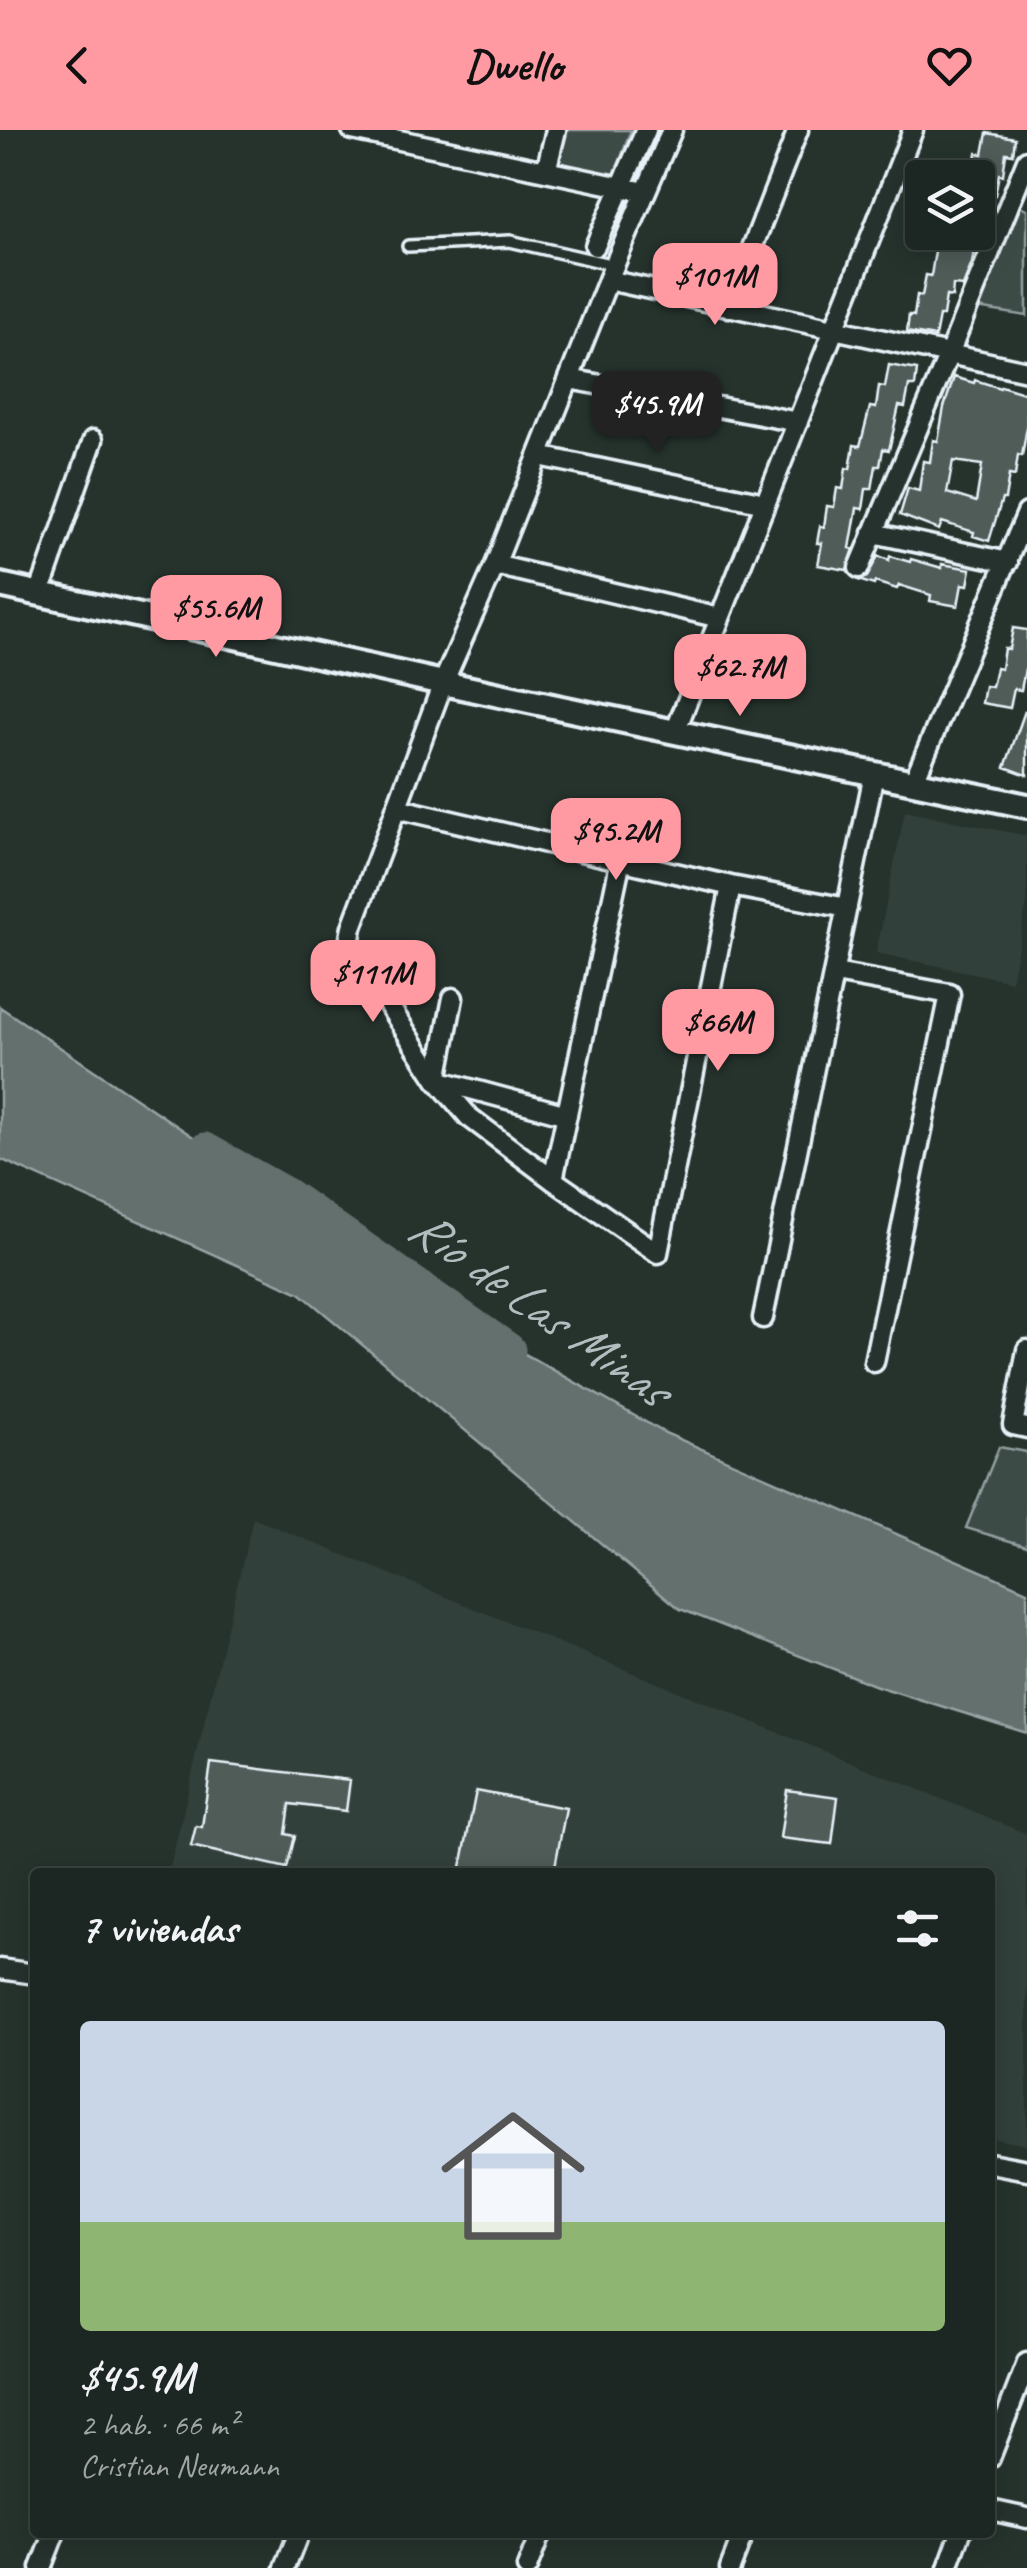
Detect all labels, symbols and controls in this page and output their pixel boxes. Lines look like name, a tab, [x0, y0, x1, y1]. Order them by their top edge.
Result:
text: Dwello	[465, 37, 562, 94]
icon: back	[50, 38, 105, 93]
icon: heart	[922, 38, 977, 93]
map controls	[905, 160, 995, 250]
button: layers	[905, 160, 995, 250]
pin: $101M	[645, 243, 785, 328]
text: $101M	[675, 255, 755, 296]
pin: $45.9M	[576, 371, 738, 456]
text: $45.9M	[614, 383, 700, 424]
pin: $55.6M	[135, 575, 297, 660]
text: $55.6M	[173, 587, 259, 628]
pin: $62.7M	[659, 634, 821, 719]
text: $62.7M	[696, 646, 784, 687]
pin: $95.2M	[535, 798, 697, 883]
text: $95.2M	[573, 810, 659, 851]
pin: $111M	[303, 940, 443, 1025]
text: $111M	[333, 952, 413, 993]
pin: $66M	[659, 989, 777, 1074]
text: $66M	[684, 1001, 752, 1042]
water label: Río de Las Minas	[397, 1194, 689, 1426]
icon: filters	[890, 1901, 945, 1956]
text: 7 viviendas	[80, 1902, 237, 1955]
icon: home	[423, 2086, 603, 2266]
text: $45.9M	[80, 2351, 193, 2404]
text: 2 hab. · 66 m²	[80, 2404, 237, 2445]
text: Cristian Neumann	[80, 2445, 279, 2486]

